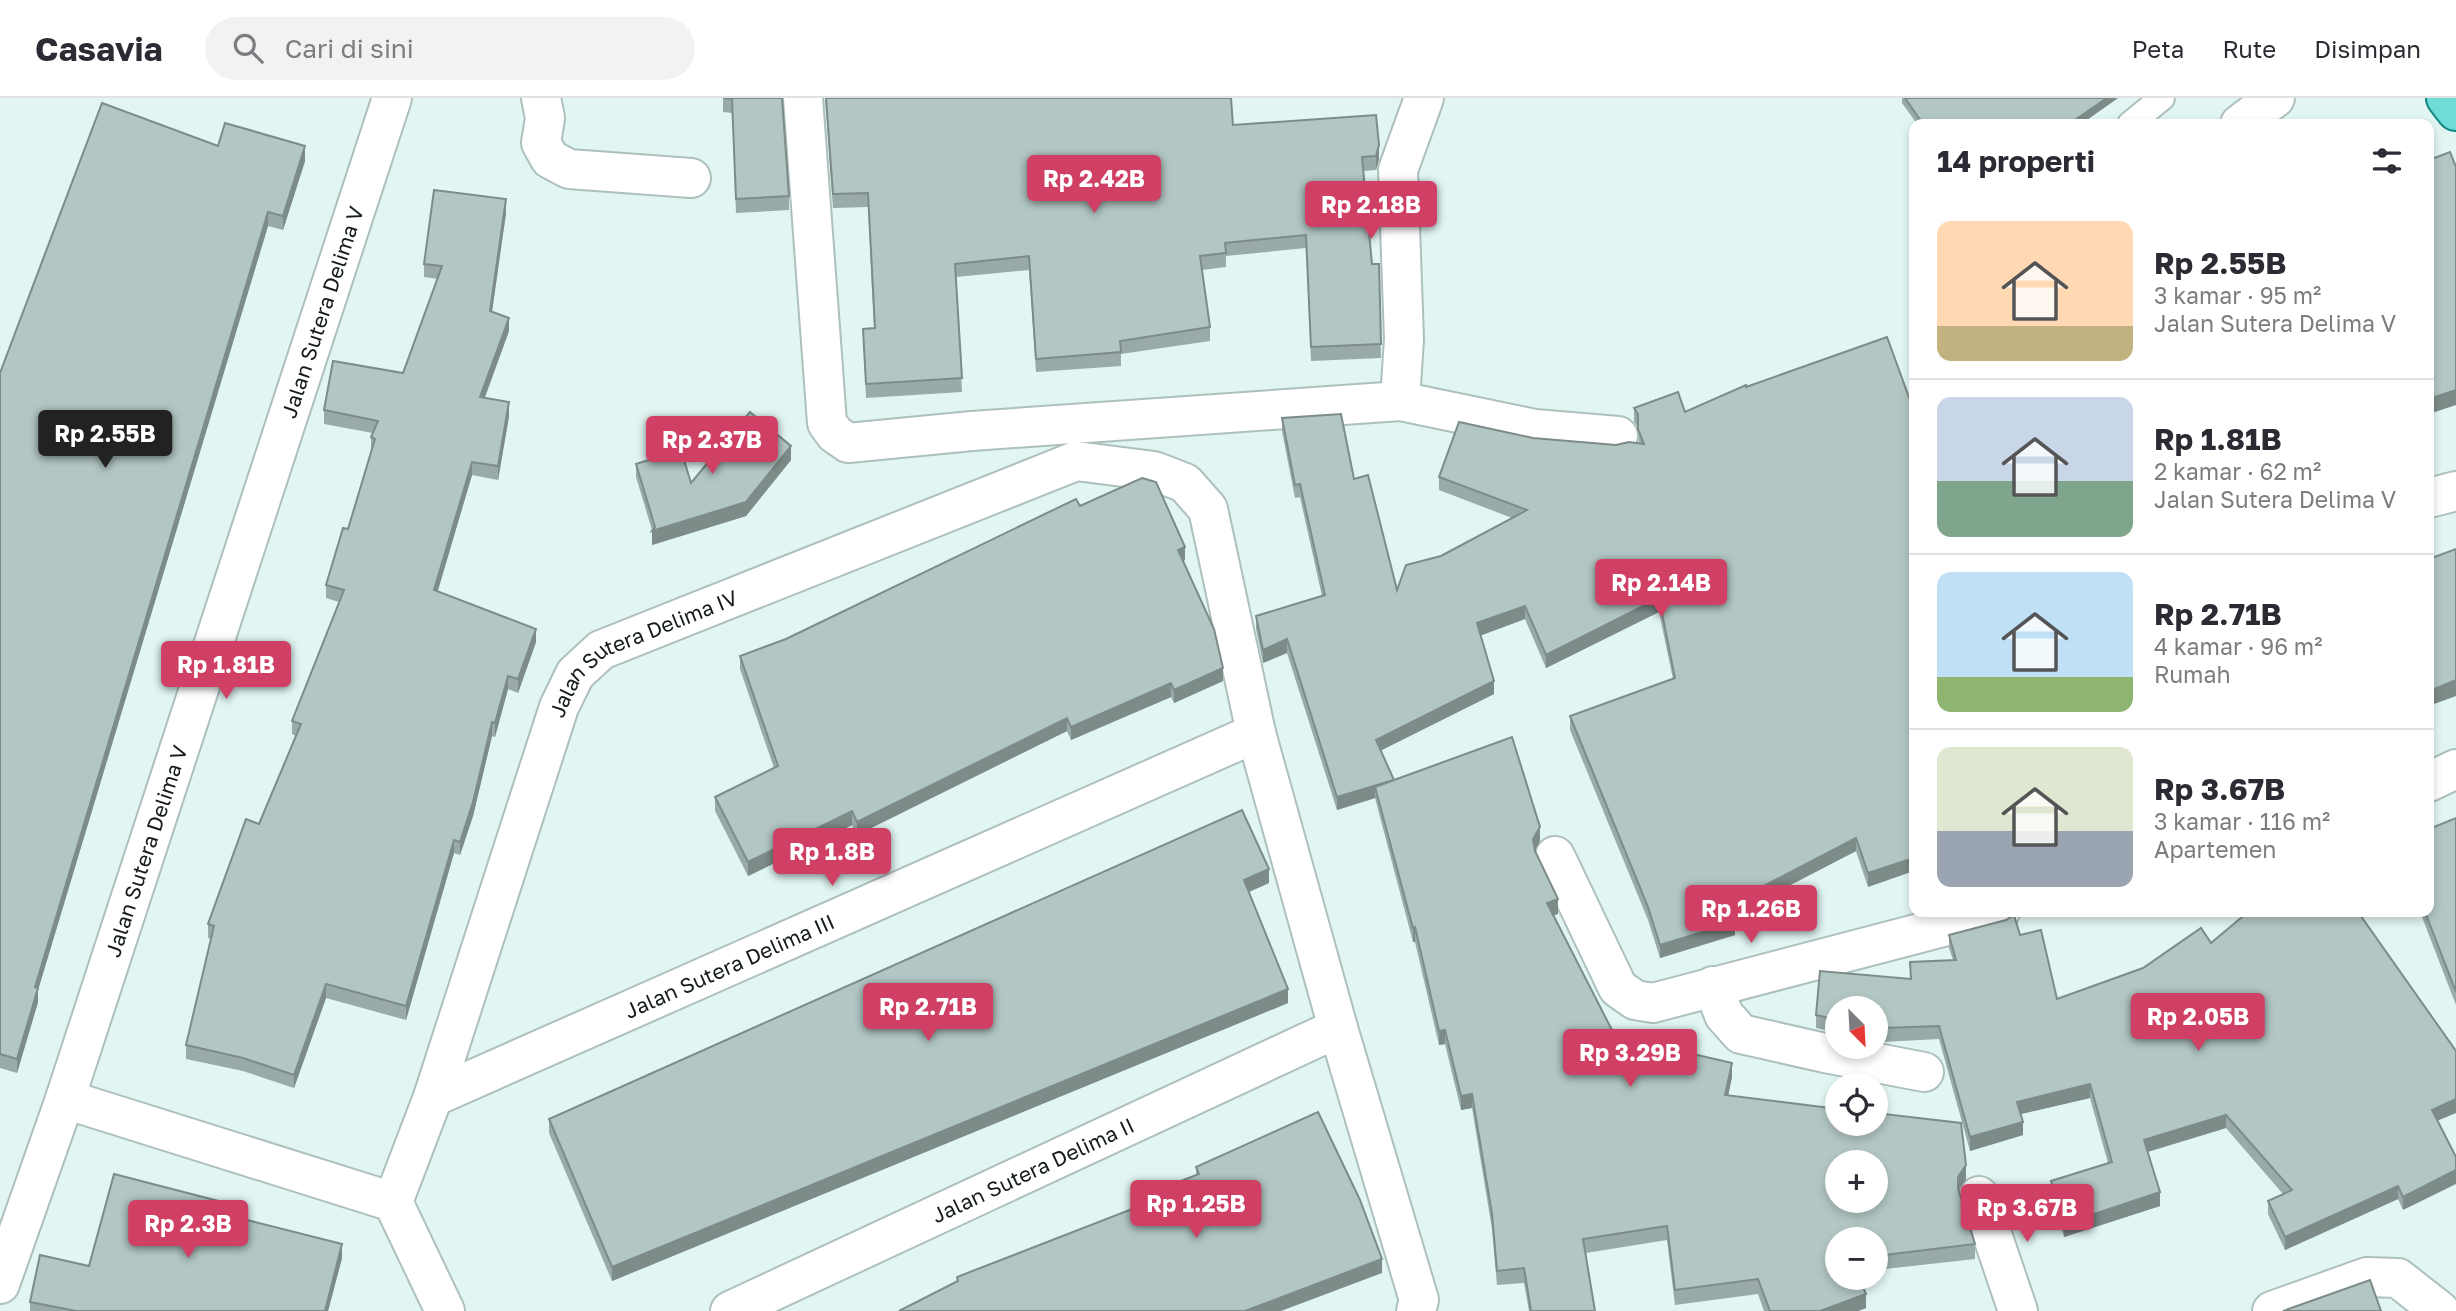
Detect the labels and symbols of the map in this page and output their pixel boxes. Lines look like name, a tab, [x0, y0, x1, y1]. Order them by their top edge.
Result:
pin: Rp 2.42B	[1022, 156, 1166, 215]
pin: Rp 2.18B	[1299, 181, 1443, 241]
street label: Jalan Sutera Delima V	[275, 203, 369, 421]
pin: Rp 2.55B	[33, 410, 177, 470]
pin: Rp 2.37B	[640, 416, 784, 476]
pin: Rp 2.14B	[1589, 560, 1733, 619]
street label: Jalan Sutera Delima IV	[544, 584, 741, 721]
pin: Rp 1.81B	[154, 642, 298, 701]
street label: Jalan Sutera Delima V	[99, 742, 193, 960]
pin: Rp 1.8B	[767, 828, 897, 888]
pin: Rp 1.26B	[1679, 886, 1823, 945]
street label: Jalan Sutera Delima III	[620, 908, 838, 1024]
pin: Rp 2.71B	[856, 984, 1000, 1043]
pin: Rp 2.05B	[2126, 993, 2270, 1053]
north arrow	[1825, 996, 1888, 1059]
pin: Rp 3.29B	[1558, 1030, 1702, 1089]
street label: Jalan Sutera Delima II	[927, 1112, 1138, 1228]
pin: Rp 1.25B	[1124, 1180, 1268, 1240]
pin: Rp 3.67B	[1955, 1184, 2099, 1244]
pin: Rp 2.3B	[123, 1200, 253, 1260]

